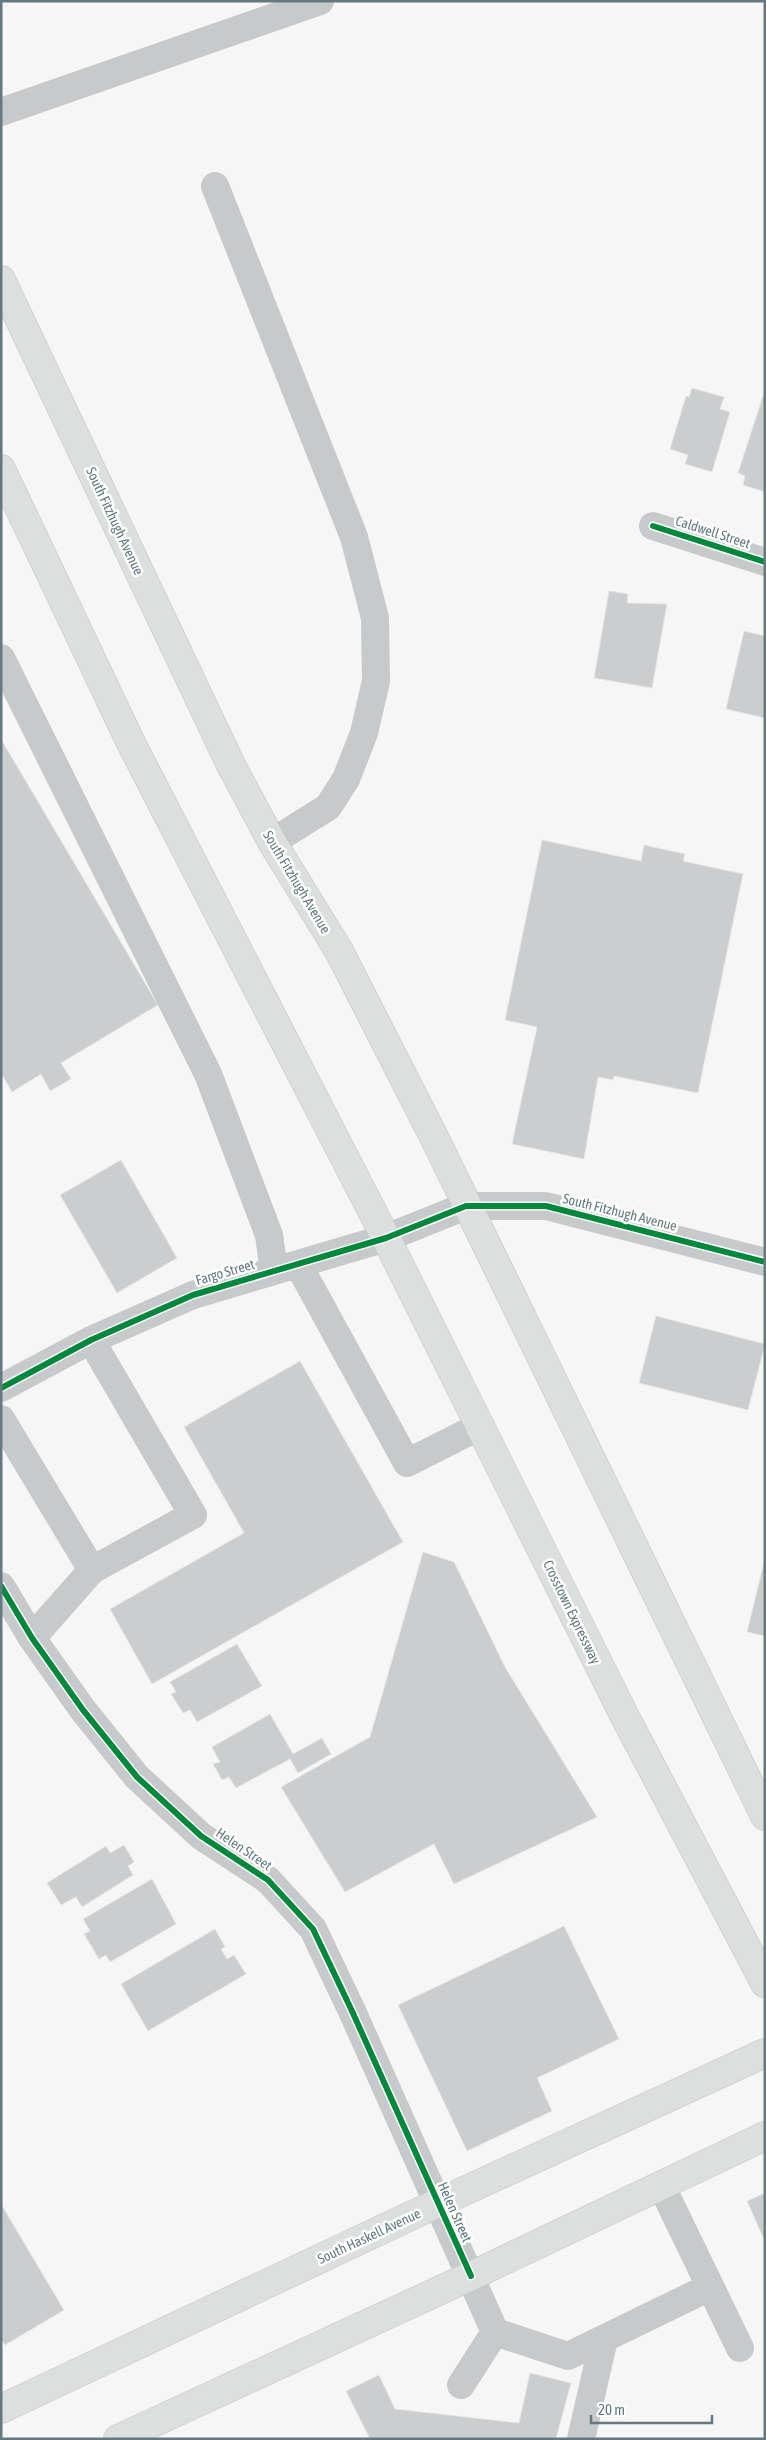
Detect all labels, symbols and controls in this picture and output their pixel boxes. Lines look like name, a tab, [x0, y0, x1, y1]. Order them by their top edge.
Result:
street label: South Fitzhugh Avenue	[83, 465, 147, 577]
street label: Caldwell Street	[674, 512, 752, 552]
street label: South Fitzhugh Avenue	[260, 828, 334, 936]
street label: South Fitzhugh Avenue	[561, 1190, 679, 1234]
street label: Fargo Street	[194, 1256, 256, 1288]
street label: Crosstown Expressway	[540, 1558, 604, 1667]
street label: Helen Street	[213, 1825, 275, 1873]
street label: Helen Street	[435, 2180, 475, 2244]
street label: South Haskell Avenue	[315, 2205, 423, 2267]
scale bar	[591, 2392, 712, 2424]
text: 20 m	[598, 2401, 625, 2418]

